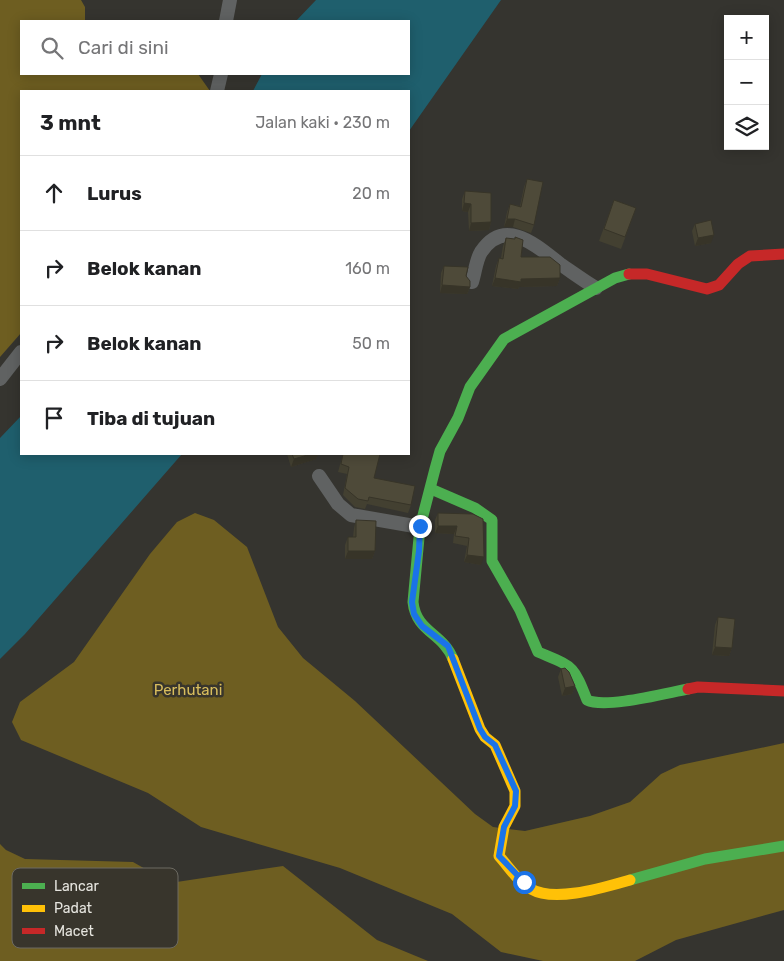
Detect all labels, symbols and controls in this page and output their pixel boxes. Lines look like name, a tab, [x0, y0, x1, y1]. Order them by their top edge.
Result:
map controls	[724, 15, 769, 150]
button: +	[724, 15, 769, 60]
search box	[20, 20, 410, 75]
icon: search	[38, 34, 66, 62]
text: Cari di sini	[78, 36, 169, 59]
button: −	[724, 60, 769, 105]
button: layers	[724, 105, 769, 150]
text: 3 mnt	[40, 110, 101, 135]
text: Jalan kaki · 230 m	[255, 113, 390, 132]
icon: ahead	[40, 179, 68, 207]
text: Lurus	[87, 182, 142, 205]
text: 20 m	[352, 184, 390, 203]
icon: right	[40, 254, 68, 282]
text: Belok kanan	[87, 257, 202, 280]
text: 160 m	[345, 259, 390, 278]
icon: right	[40, 329, 68, 357]
text: Belok kanan	[87, 332, 202, 355]
text: 50 m	[352, 334, 390, 353]
icon: arrive	[40, 404, 68, 432]
text: Tiba di tujuan	[87, 407, 215, 430]
route end	[409, 515, 432, 538]
park label: Perhutani	[154, 681, 222, 699]
legend	[12, 868, 178, 948]
route start	[513, 871, 536, 894]
text: Lancar	[54, 878, 100, 895]
text: Padat	[54, 900, 93, 917]
text: Macet	[54, 923, 94, 940]

